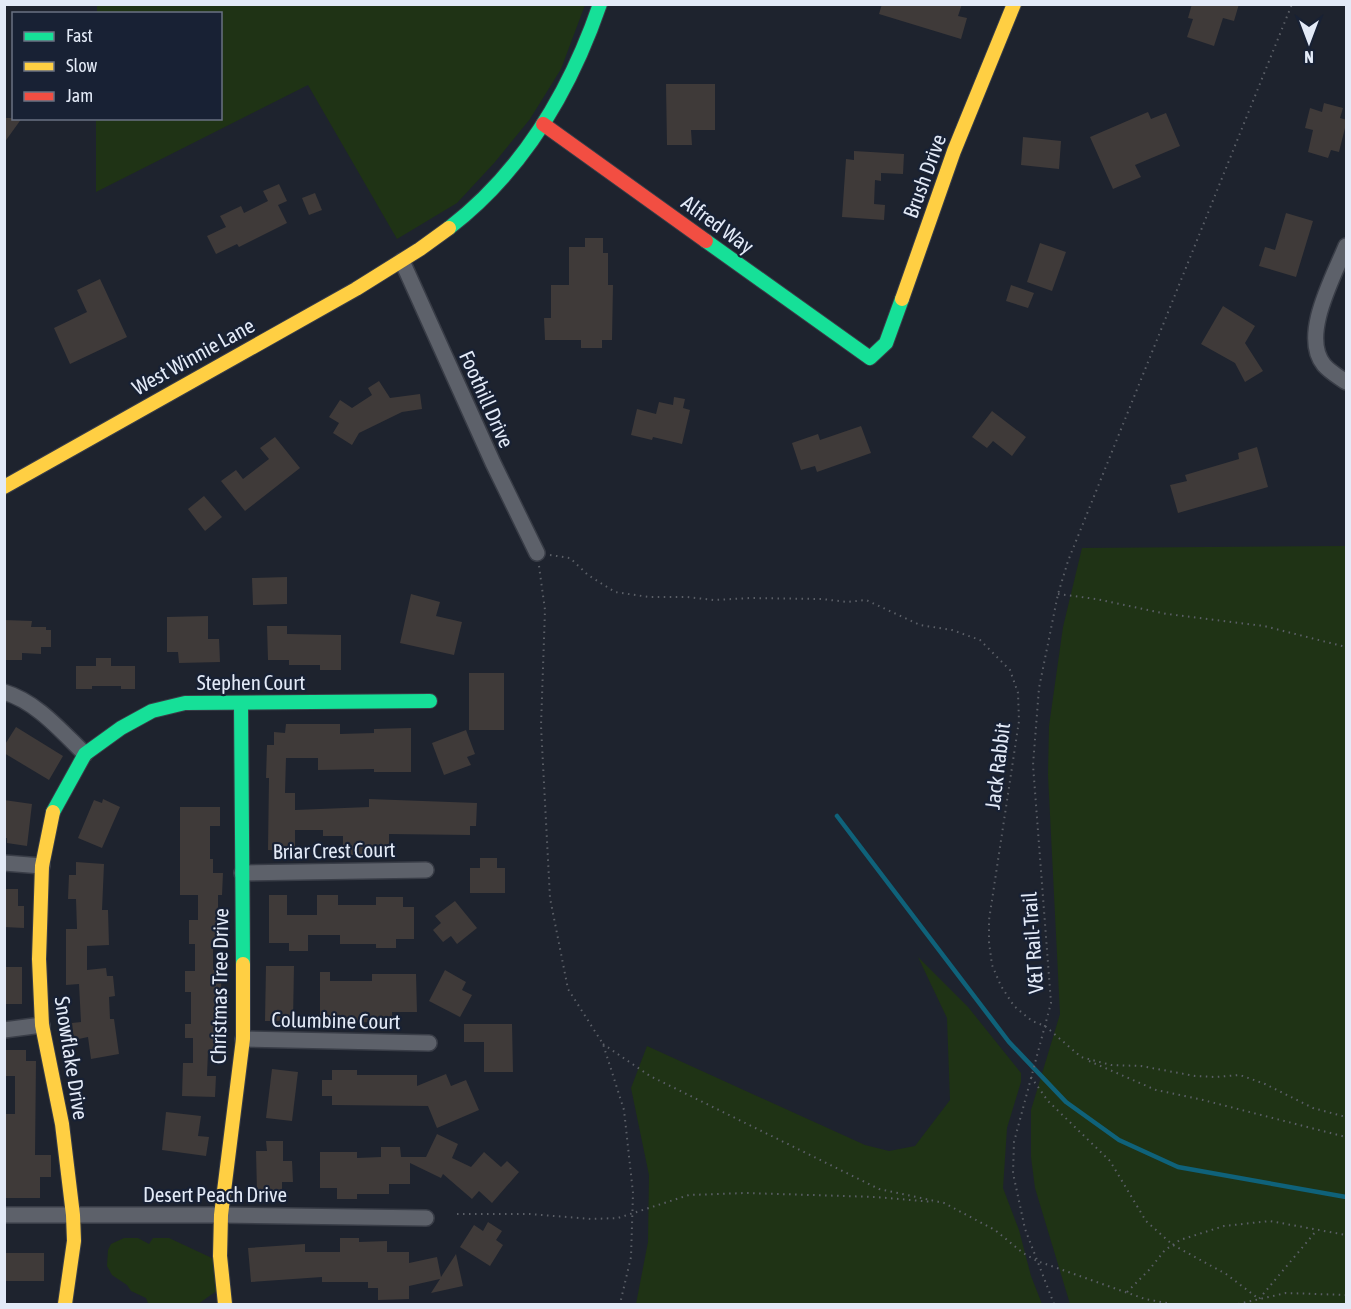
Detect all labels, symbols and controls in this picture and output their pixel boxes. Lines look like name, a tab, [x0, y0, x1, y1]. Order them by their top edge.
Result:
legend	[12, 12, 222, 120]
north arrow	[1279, 12, 1339, 72]
text: Fast	[66, 25, 93, 46]
text: N	[1304, 48, 1314, 66]
text: Slow	[66, 55, 97, 76]
text: Jam	[66, 85, 93, 106]
street label: Brush Drive	[898, 131, 950, 221]
street label: Alfred Way	[677, 190, 759, 258]
street label: West Winnie Lane	[128, 313, 258, 399]
street label: Foothill Drive	[455, 347, 519, 451]
street label: Stephen Court	[197, 670, 305, 694]
street label: Jack Rabbit	[980, 721, 1014, 811]
street label: Briar Crest Court	[272, 837, 396, 863]
street label: V&T Rail-Trail	[1016, 891, 1048, 995]
street label: Christmas Tree Drive	[206, 908, 232, 1064]
street label: Snowflake Drive	[50, 995, 94, 1121]
street label: Columbine Court	[271, 1007, 401, 1033]
street label: Desert Peach Drive	[143, 1182, 287, 1206]

